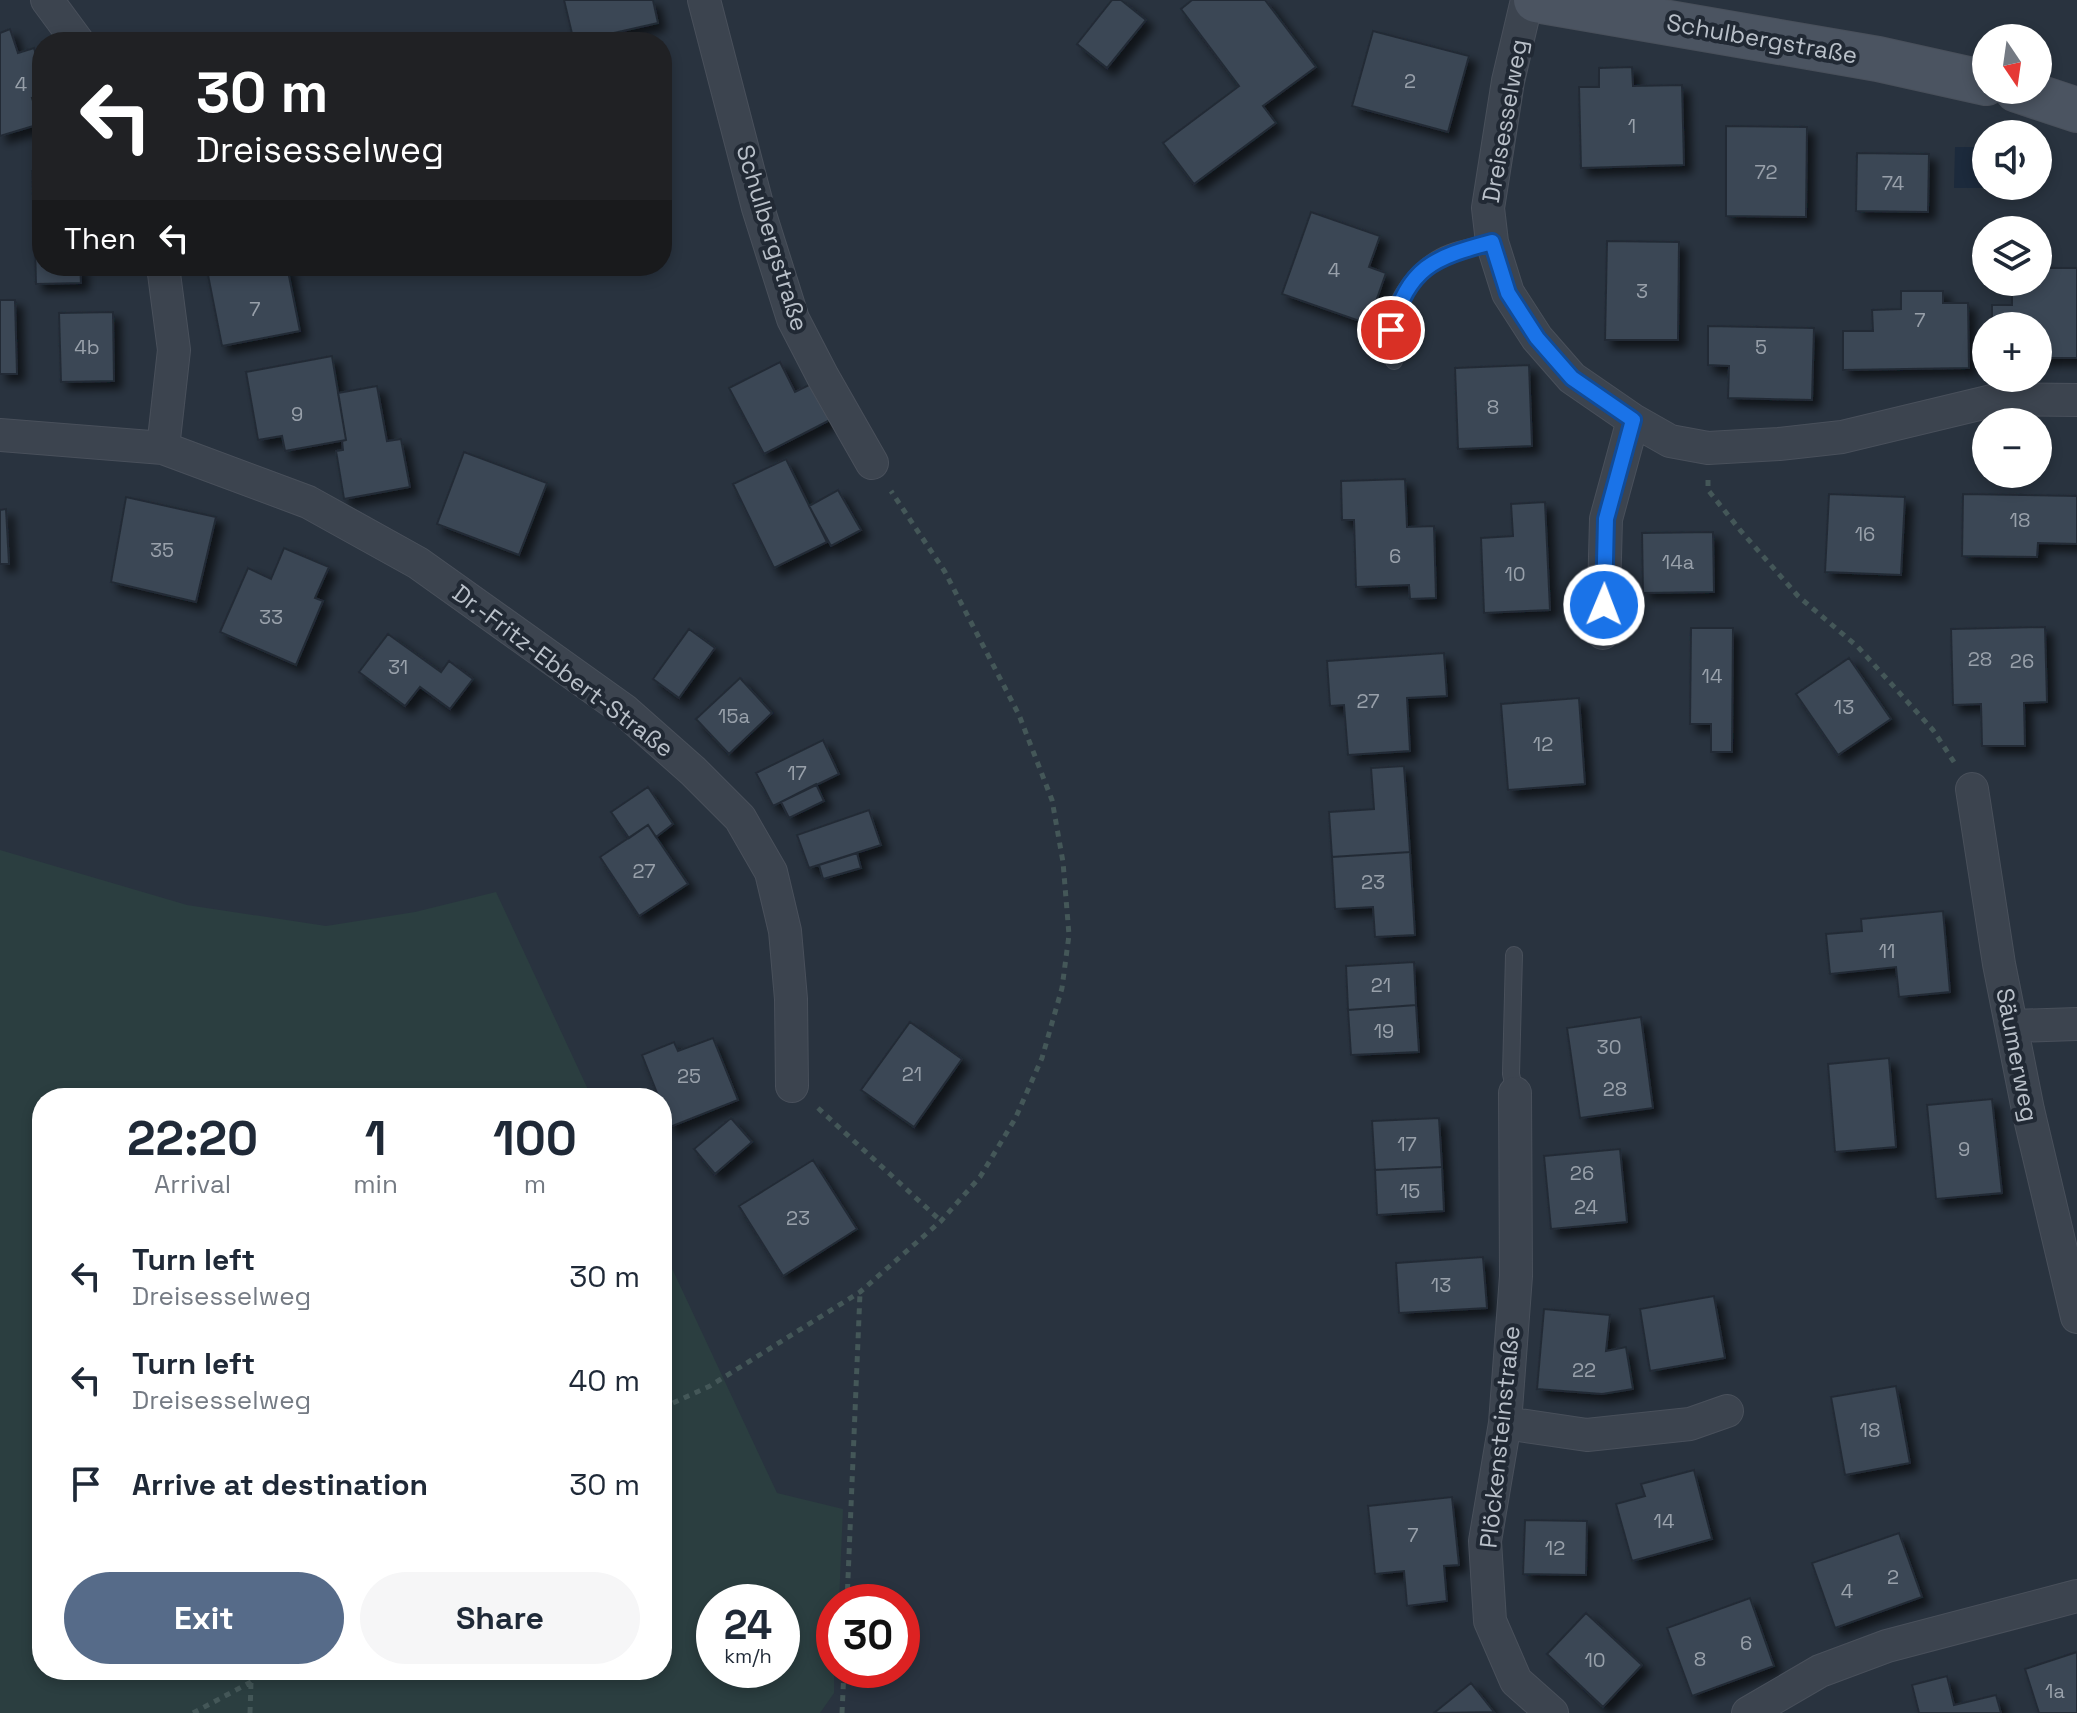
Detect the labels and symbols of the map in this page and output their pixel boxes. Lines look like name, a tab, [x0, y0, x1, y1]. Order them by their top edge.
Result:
street label: Schulbergstraße	[1664, 6, 1860, 71]
north arrow	[1972, 24, 2052, 104]
street label: Dreisesselweg	[1475, 37, 1534, 205]
house number: 2	[1404, 68, 1416, 94]
house number: 4	[15, 71, 27, 97]
house number: 1	[1628, 113, 1636, 139]
street label: Schulbergstraße	[729, 141, 816, 335]
house number: 72	[1754, 159, 1778, 185]
house number: 74	[1882, 170, 1904, 196]
house number: 4	[1328, 257, 1340, 283]
house number: 3	[1636, 278, 1648, 304]
house number: 7	[249, 296, 261, 322]
pin	[1357, 296, 1425, 364]
house number: 7	[1914, 307, 1926, 333]
house number: 4b	[74, 334, 100, 360]
house number: 5	[1755, 334, 1767, 360]
house number: 8	[1487, 394, 1499, 420]
house number: 9	[291, 401, 303, 427]
house number: 18	[2010, 507, 2030, 533]
house number: 16	[1855, 521, 1875, 547]
house number: 35	[150, 537, 174, 563]
house number: 6	[1389, 543, 1401, 569]
house number: 14a	[1662, 549, 1694, 575]
house number: 10	[1504, 561, 1526, 587]
position arrow	[1562, 563, 1646, 647]
street label: Dr.-Fritz-Ebbert-Straße	[447, 577, 680, 764]
house number: 33	[259, 604, 283, 630]
house number: 28	[1968, 646, 1992, 672]
house number: 26	[2010, 648, 2034, 674]
house number: 31	[388, 654, 408, 680]
house number: 14	[1702, 663, 1722, 689]
house number: 27	[1356, 688, 1380, 714]
house number: 13	[1834, 694, 1854, 720]
house number: 15a	[718, 703, 750, 729]
house number: 12	[1533, 731, 1553, 757]
house number: 17	[787, 760, 807, 786]
house number: 27	[632, 858, 656, 884]
house number: 23	[1361, 869, 1385, 895]
house number: 11	[1879, 938, 1895, 964]
house number: 21	[1371, 972, 1391, 998]
street label: Säumerweg	[1989, 985, 2046, 1124]
house number: 19	[1374, 1018, 1394, 1044]
house number: 30	[1597, 1034, 1621, 1060]
house number: 21	[902, 1061, 922, 1087]
house number: 25	[677, 1063, 701, 1089]
house number: 28	[1603, 1076, 1627, 1102]
house number: 17	[1397, 1131, 1417, 1157]
house number: 9	[1958, 1136, 1970, 1162]
house number: 26	[1570, 1160, 1594, 1186]
house number: 15	[1400, 1178, 1420, 1204]
house number: 24	[1574, 1194, 1598, 1220]
house number: 23	[786, 1205, 810, 1231]
house number: 13	[1431, 1272, 1451, 1298]
street label: Plöckensteinstraße	[1472, 1324, 1527, 1550]
house number: 22	[1572, 1357, 1596, 1383]
house number: 18	[1860, 1417, 1880, 1443]
house number: 14	[1654, 1508, 1674, 1534]
house number: 7	[1407, 1522, 1419, 1548]
house number: 12	[1545, 1535, 1565, 1561]
house number: 2	[1887, 1564, 1899, 1590]
house number: 4	[1841, 1578, 1853, 1604]
speed limit sign: 30	[816, 1584, 920, 1688]
house number: 6	[1740, 1630, 1752, 1656]
house number: 8	[1694, 1646, 1706, 1672]
house number: 10	[1584, 1647, 1606, 1673]
house number: 1a	[2045, 1678, 2065, 1704]

